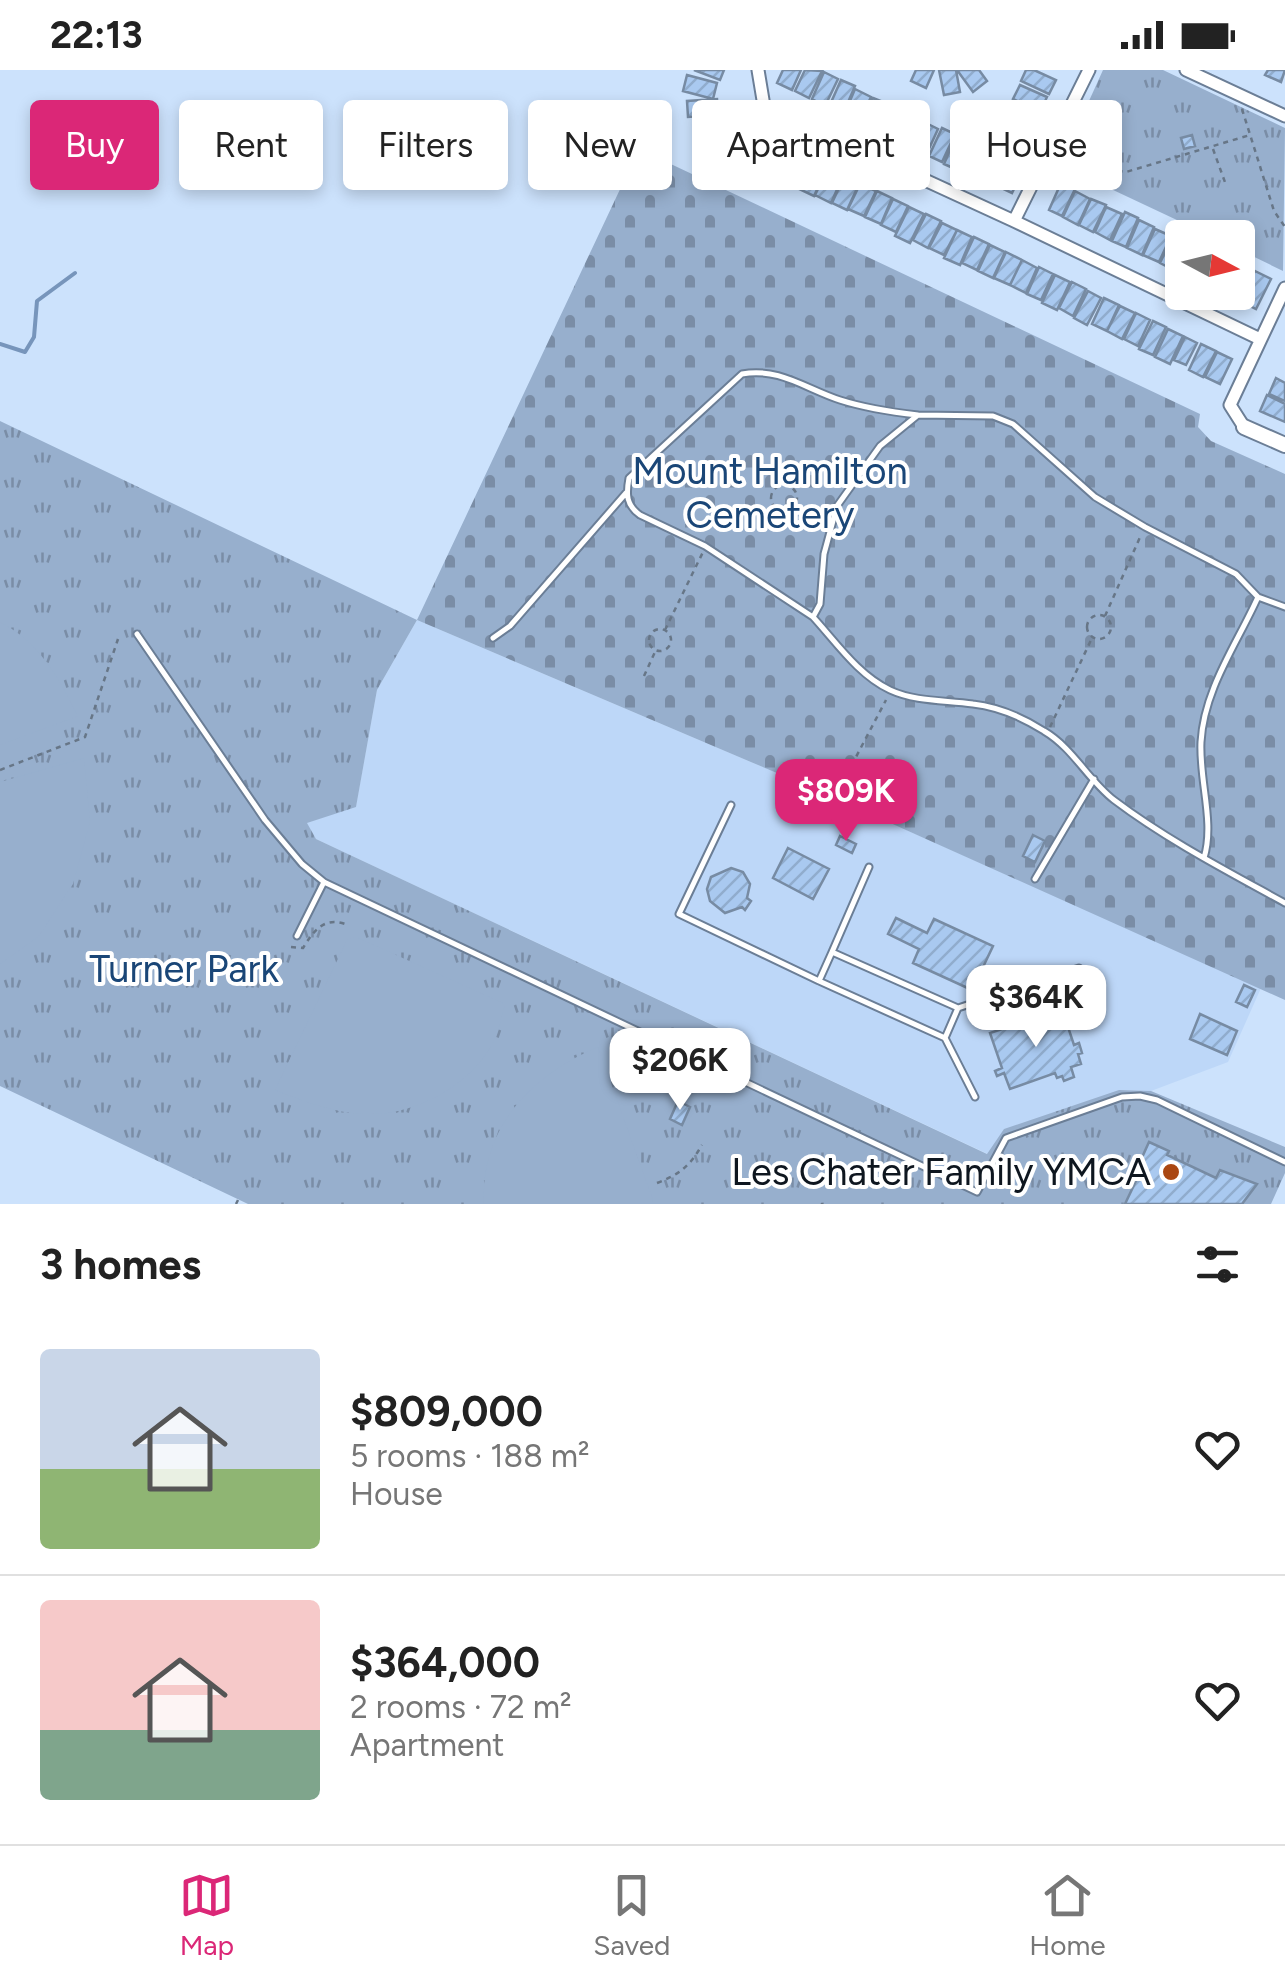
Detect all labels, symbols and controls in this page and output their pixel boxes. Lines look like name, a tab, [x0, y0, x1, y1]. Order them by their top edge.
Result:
text: 22:13	[50, 12, 143, 58]
chip: Buy	[30, 100, 159, 190]
chip: Rent	[179, 100, 323, 190]
chip: Filters	[343, 100, 508, 190]
chip: New	[528, 100, 672, 190]
chip: Apartment	[692, 100, 930, 190]
chip: House	[950, 100, 1122, 190]
north arrow	[1165, 220, 1255, 310]
map controls	[1165, 220, 1255, 310]
park label: Mount Hamilton Cemetery	[632, 448, 908, 538]
pin: $809K	[776, 759, 916, 844]
text: $809K	[797, 772, 895, 810]
park label: Turner Park	[89, 946, 279, 992]
pin: $364K	[966, 965, 1106, 1050]
text: $364K	[988, 978, 1084, 1016]
pin: $206K	[610, 1028, 750, 1113]
text: $206K	[632, 1041, 728, 1079]
place label: Les Chater Family YMCA	[731, 1149, 1151, 1195]
marker: Les Chater Family YMCA	[1160, 1161, 1182, 1183]
icon: filters	[1190, 1237, 1245, 1292]
text: 3 homes	[40, 1239, 201, 1290]
text: $809,000	[350, 1386, 543, 1437]
icon: home	[120, 1389, 240, 1509]
icon: heart	[1190, 1422, 1245, 1477]
text: 5 rooms · 188 m²	[350, 1437, 590, 1475]
text: House	[350, 1475, 443, 1513]
text: $364,000	[350, 1637, 540, 1688]
icon: home	[120, 1640, 240, 1760]
icon: heart	[1190, 1673, 1245, 1728]
text: 2 rooms · 72 m²	[350, 1688, 572, 1726]
text: Apartment	[350, 1726, 504, 1764]
tab: Map	[179, 1868, 234, 1962]
tab: Saved	[593, 1868, 670, 1962]
tab: Home	[1029, 1868, 1106, 1962]

